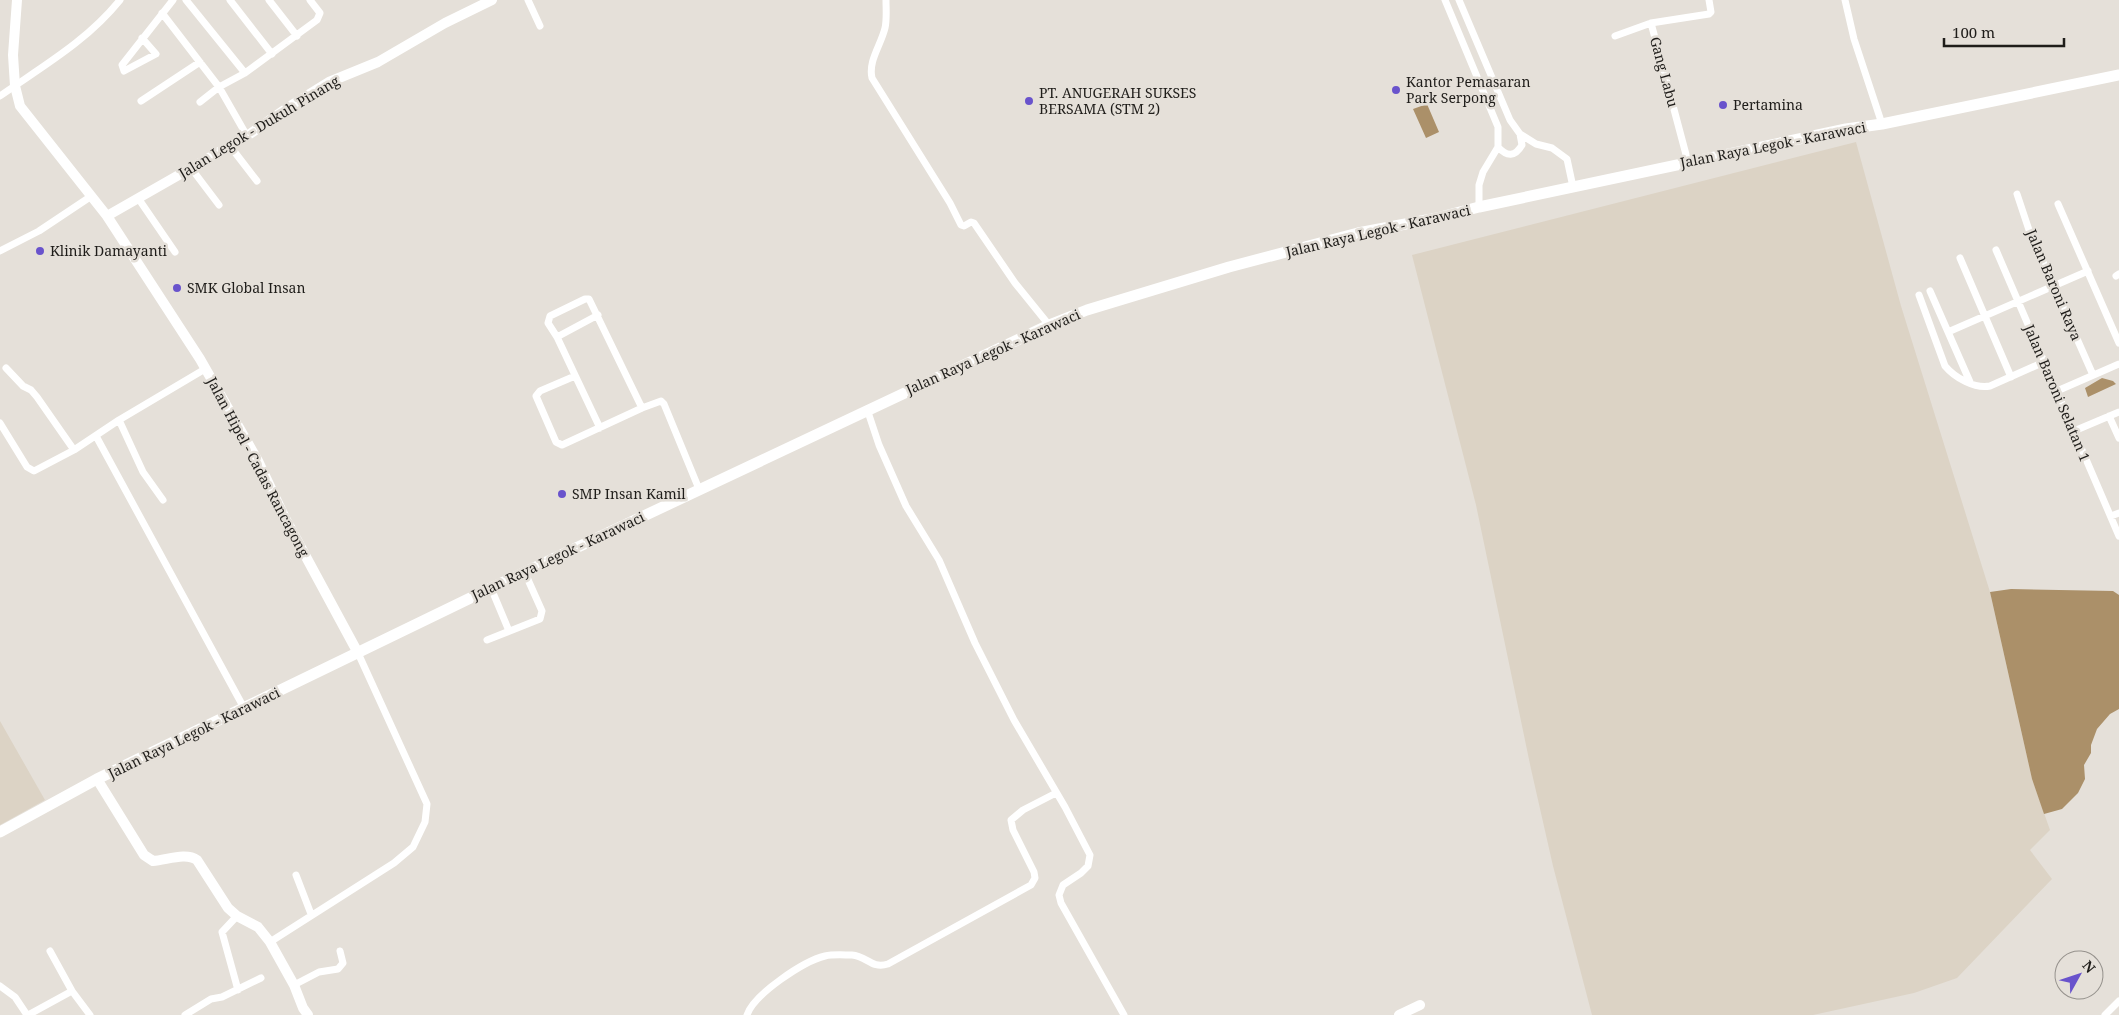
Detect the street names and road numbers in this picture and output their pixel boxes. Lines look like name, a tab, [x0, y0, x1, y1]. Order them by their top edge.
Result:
street label: Gang Labu	[1646, 35, 1683, 109]
street label: Jalan Legok - Dukuh Pinang	[174, 71, 343, 183]
street label: Jalan Raya Legok - Karawaci	[1677, 117, 1868, 172]
street label: Jalan Raya Legok - Karawaci	[1283, 200, 1473, 261]
street label: Jalan Baroni Raya	[2022, 225, 2087, 343]
street label: Jalan Raya Legok - Karawaci	[902, 304, 1083, 399]
street label: Jalan Baroni Selatan 1	[2020, 320, 2095, 464]
street label: Jalan Hipel - Cadas Rancagong	[202, 373, 314, 561]
street label: Jalan Raya Legok - Karawaci	[467, 507, 648, 604]
street label: Jalan Raya Legok - Karawaci	[104, 682, 283, 783]

